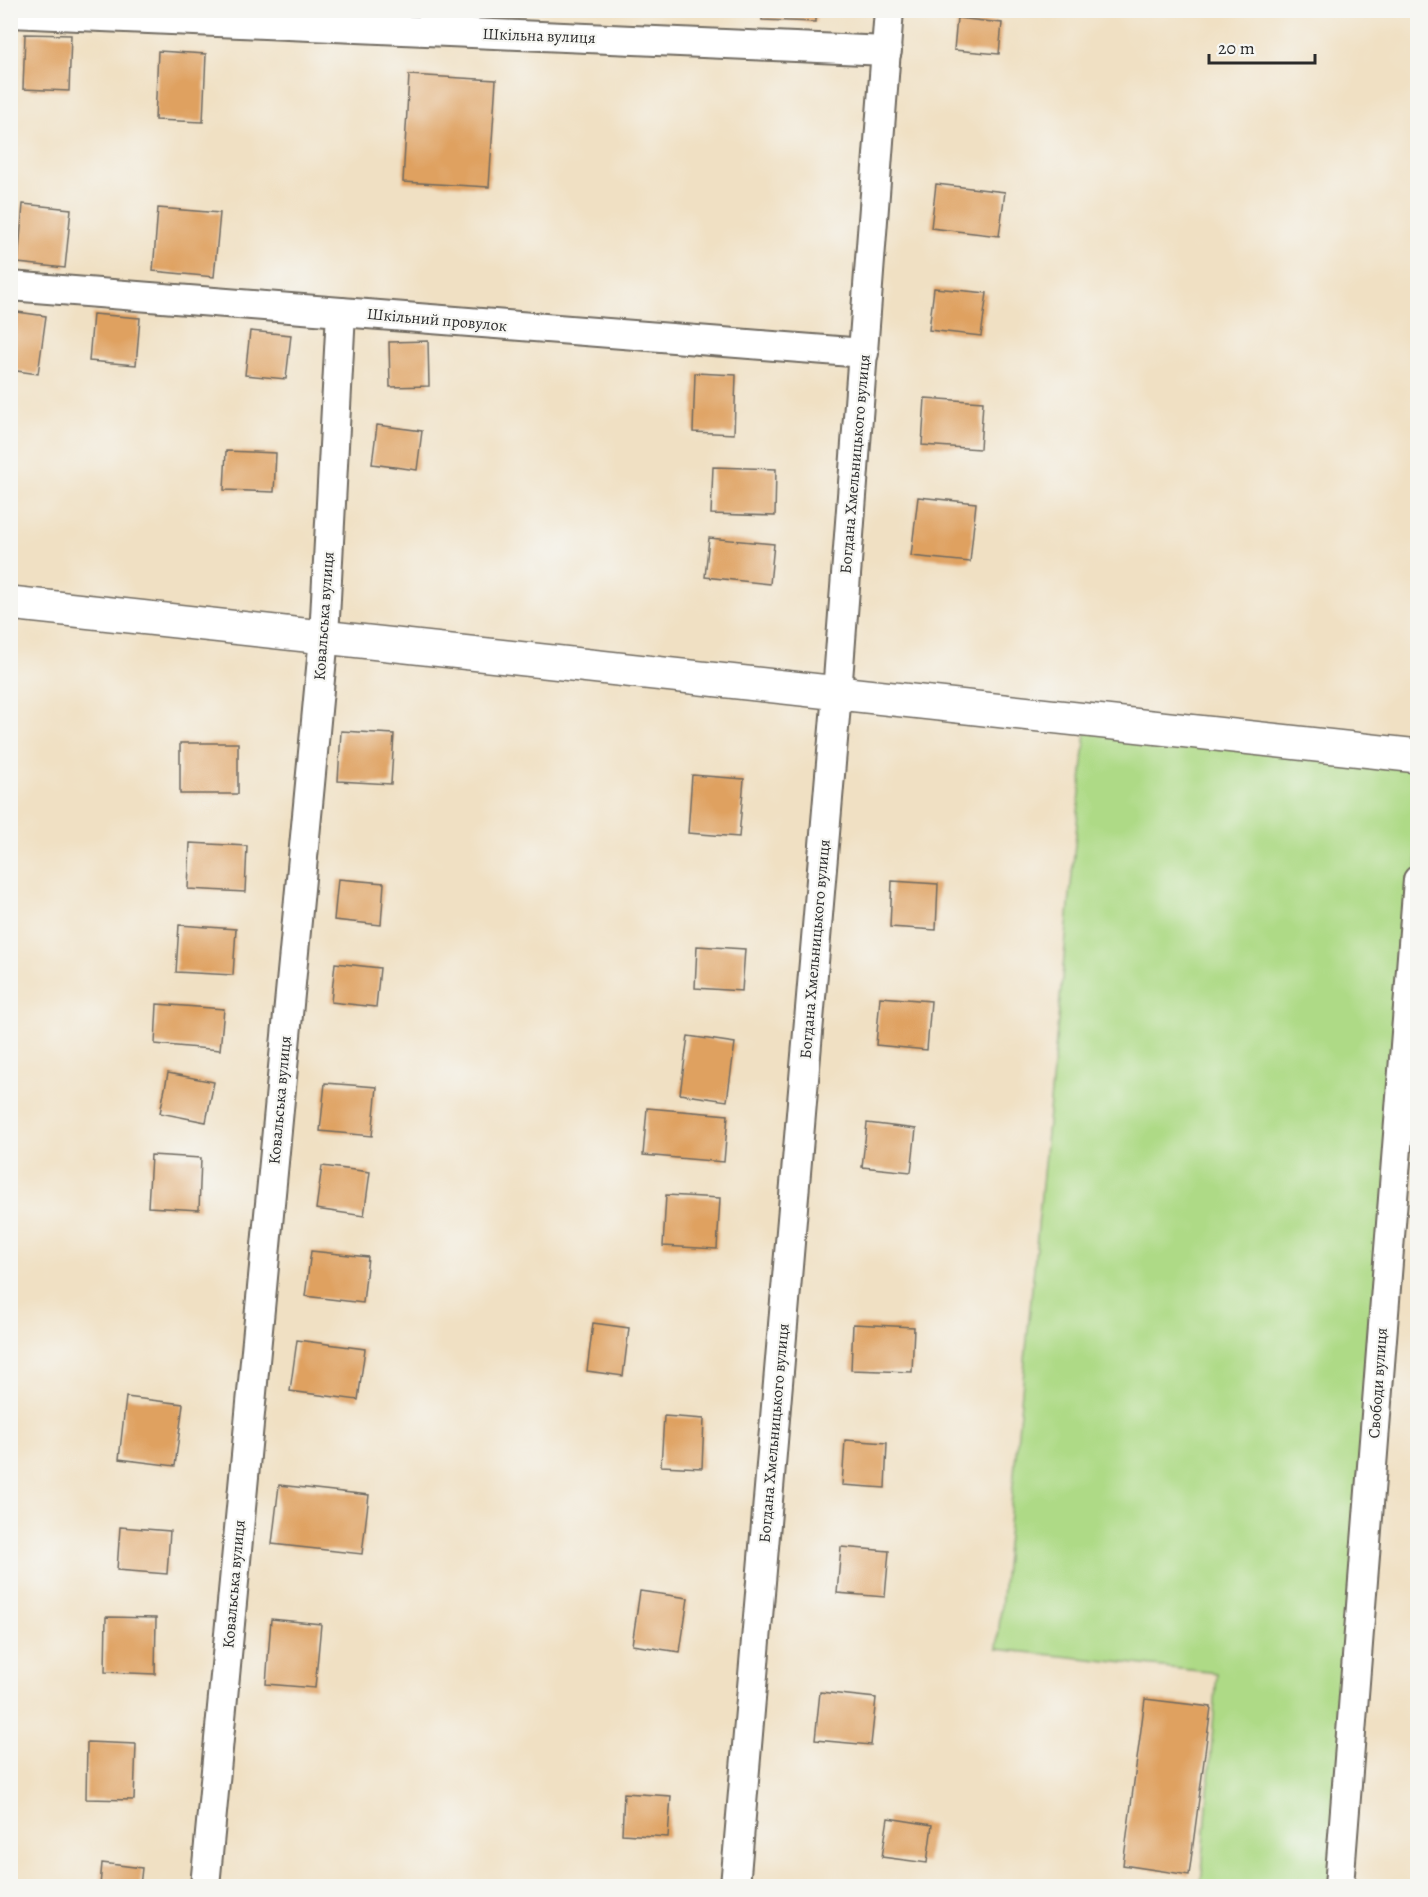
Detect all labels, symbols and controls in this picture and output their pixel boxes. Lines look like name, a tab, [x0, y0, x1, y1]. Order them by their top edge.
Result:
street label: Шкільна вулиця	[482, 23, 596, 49]
scale bar	[1209, 27, 1316, 65]
text: 20 m	[1218, 36, 1255, 60]
street label: Шкільний провулок	[366, 303, 508, 337]
street label: Богдана Хмельницького вулиця	[834, 353, 876, 575]
street label: Ковальська вулиця	[309, 551, 339, 681]
street label: Богдана Хмельницького вулиця	[794, 838, 836, 1060]
street label: Ковальська вулиця	[263, 1035, 297, 1165]
street label: Богдана Хмельницького вулиця	[753, 1322, 795, 1544]
street label: Свободи вулиця	[1363, 1327, 1393, 1439]
street label: Ковальська вулиця	[217, 1519, 251, 1649]

